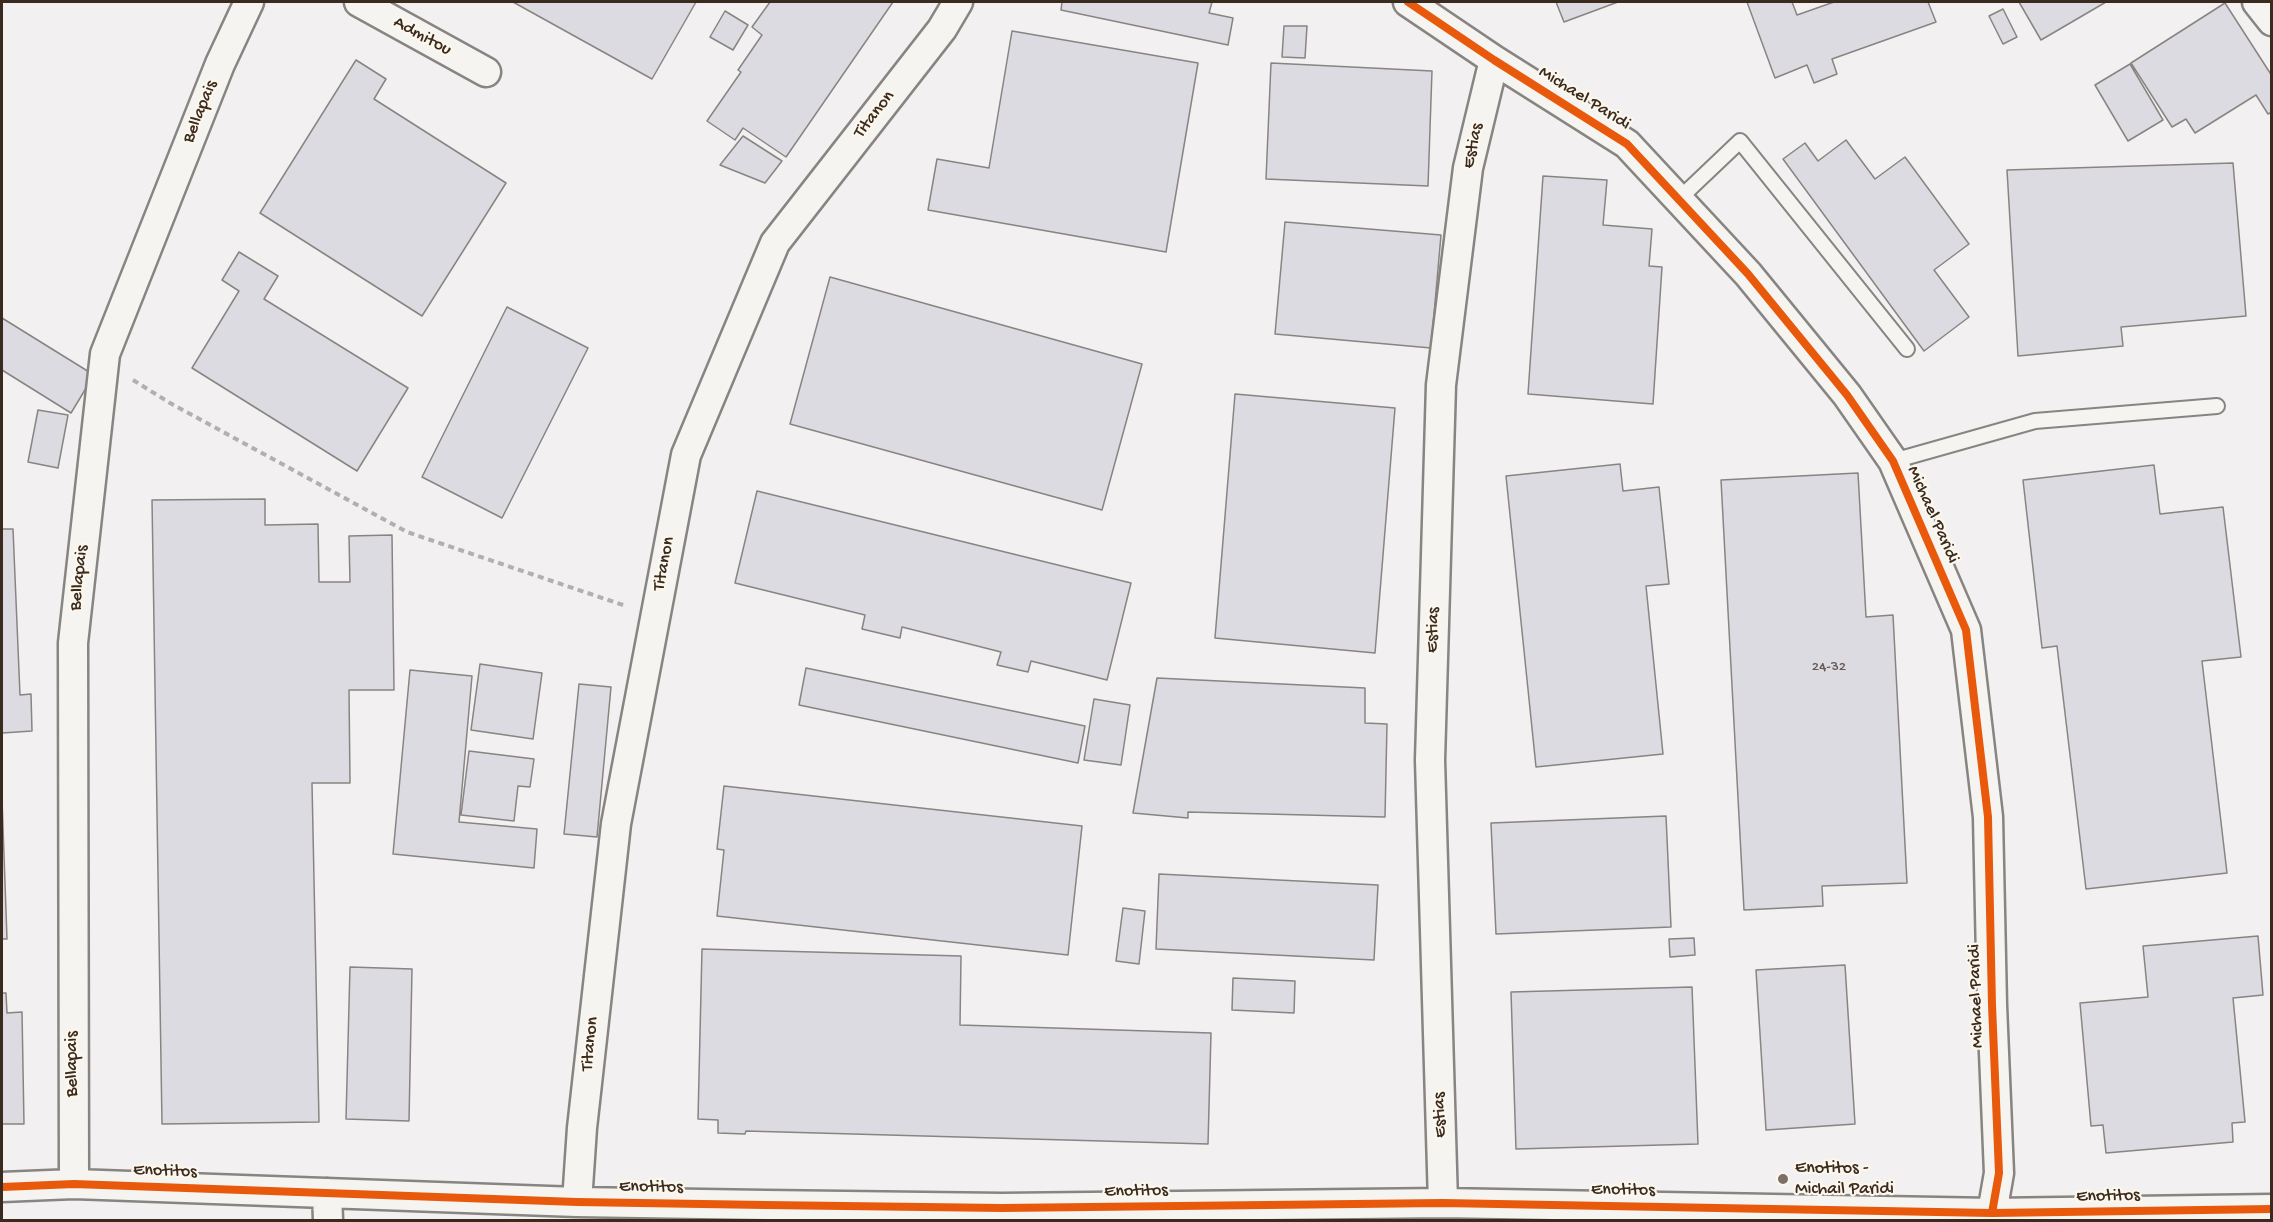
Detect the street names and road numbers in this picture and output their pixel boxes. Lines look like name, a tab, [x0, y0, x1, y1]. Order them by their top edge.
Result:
street label: Admitou	[389, 12, 455, 62]
street label: Michael Paridi	[1534, 62, 1634, 136]
street label: Bellapais	[179, 77, 223, 147]
street label: Titanon	[850, 87, 900, 143]
street label: Estias	[1459, 121, 1489, 171]
street label: Michael Paridi	[1901, 463, 1963, 567]
street label: Titanon	[649, 535, 681, 593]
street label: Bellapais	[66, 544, 94, 612]
street label: Estias	[1422, 607, 1446, 653]
street label: Michael Paridi	[1964, 943, 1990, 1049]
street label: Titanon	[577, 1016, 605, 1072]
street label: Bellapais	[62, 1031, 84, 1097]
street label: Estias	[1429, 1092, 1453, 1138]
street label: Enotitos	[133, 1160, 197, 1184]
street label: Enotitos	[619, 1177, 683, 1199]
street label: Enotitos	[1591, 1180, 1655, 1202]
street label: Enotitos	[1104, 1181, 1168, 1203]
street label: Enotitos	[2076, 1186, 2140, 1208]

